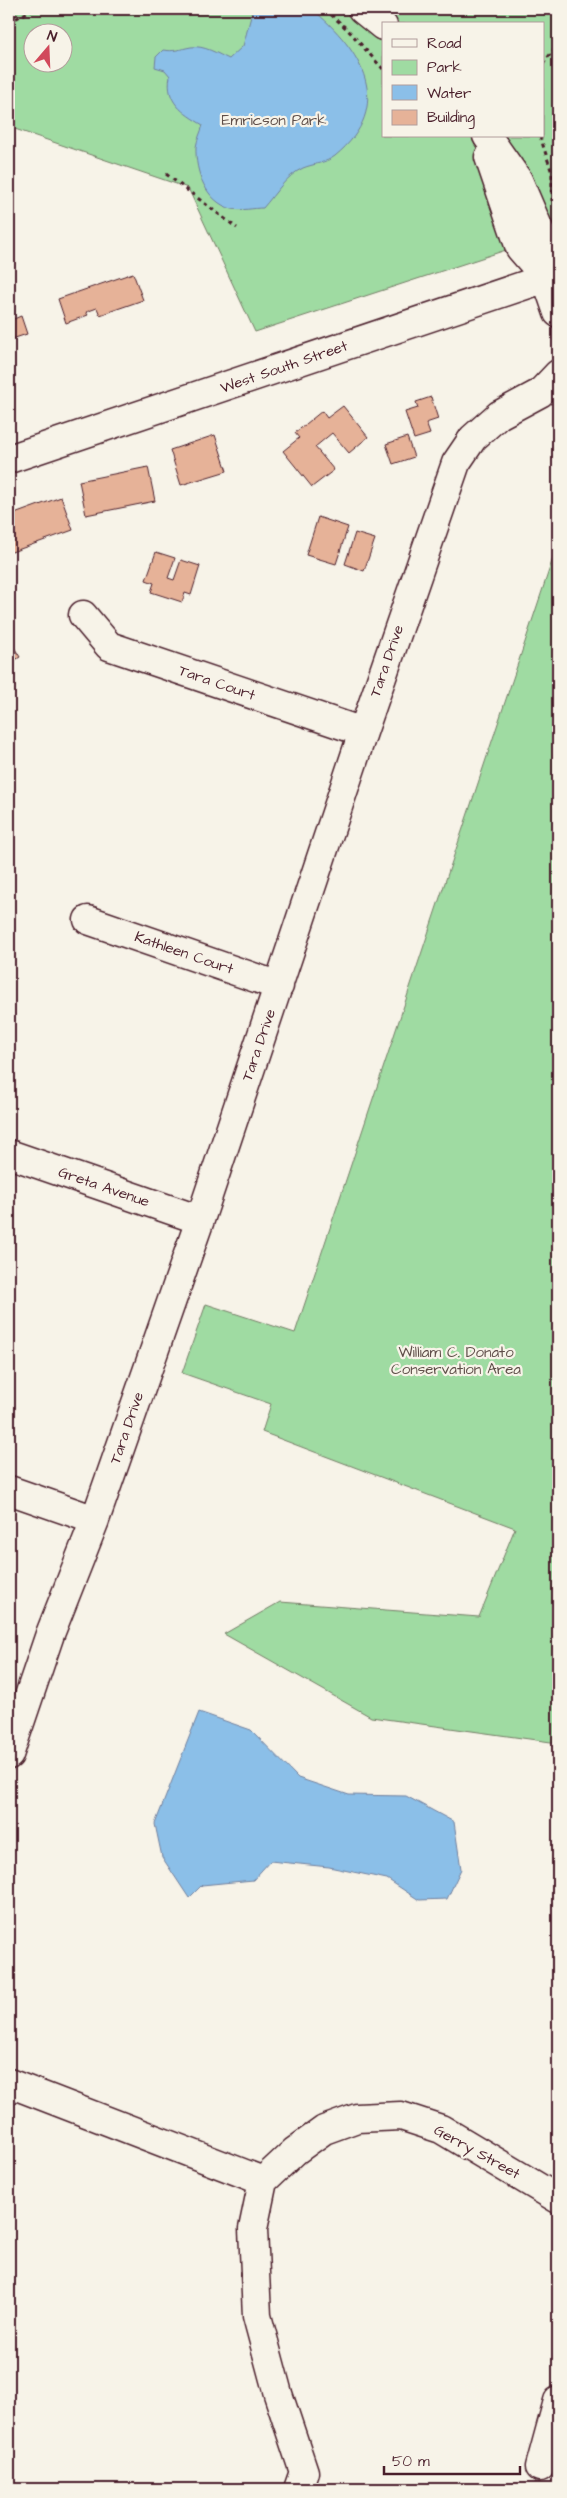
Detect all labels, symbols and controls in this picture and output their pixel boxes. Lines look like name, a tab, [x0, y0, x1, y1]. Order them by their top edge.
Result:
north arrow	[22, 22, 72, 72]
legend	[382, 22, 544, 138]
text: N	[44, 26, 60, 48]
text: Road	[427, 33, 462, 54]
text: Park	[427, 57, 462, 78]
text: Water	[427, 83, 471, 104]
text: Building	[427, 107, 475, 129]
park label: Emricson Park	[222, 110, 326, 131]
street label: West South Street	[218, 335, 350, 399]
street label: Tara Drive	[365, 622, 409, 700]
street label: Tara Court	[176, 660, 258, 706]
street label: Kathleen Court	[132, 926, 236, 980]
street label: Tara Drive	[237, 1006, 281, 1084]
street label: Greta Avenue	[56, 1162, 152, 1212]
park label: William C. Donato Conservation Area	[391, 1342, 521, 1380]
street label: Tara Drive	[105, 1389, 149, 1467]
street label: Gerry Street	[430, 2120, 524, 2185]
scale bar	[384, 2443, 521, 2475]
text: 50 m	[392, 2451, 430, 2472]

